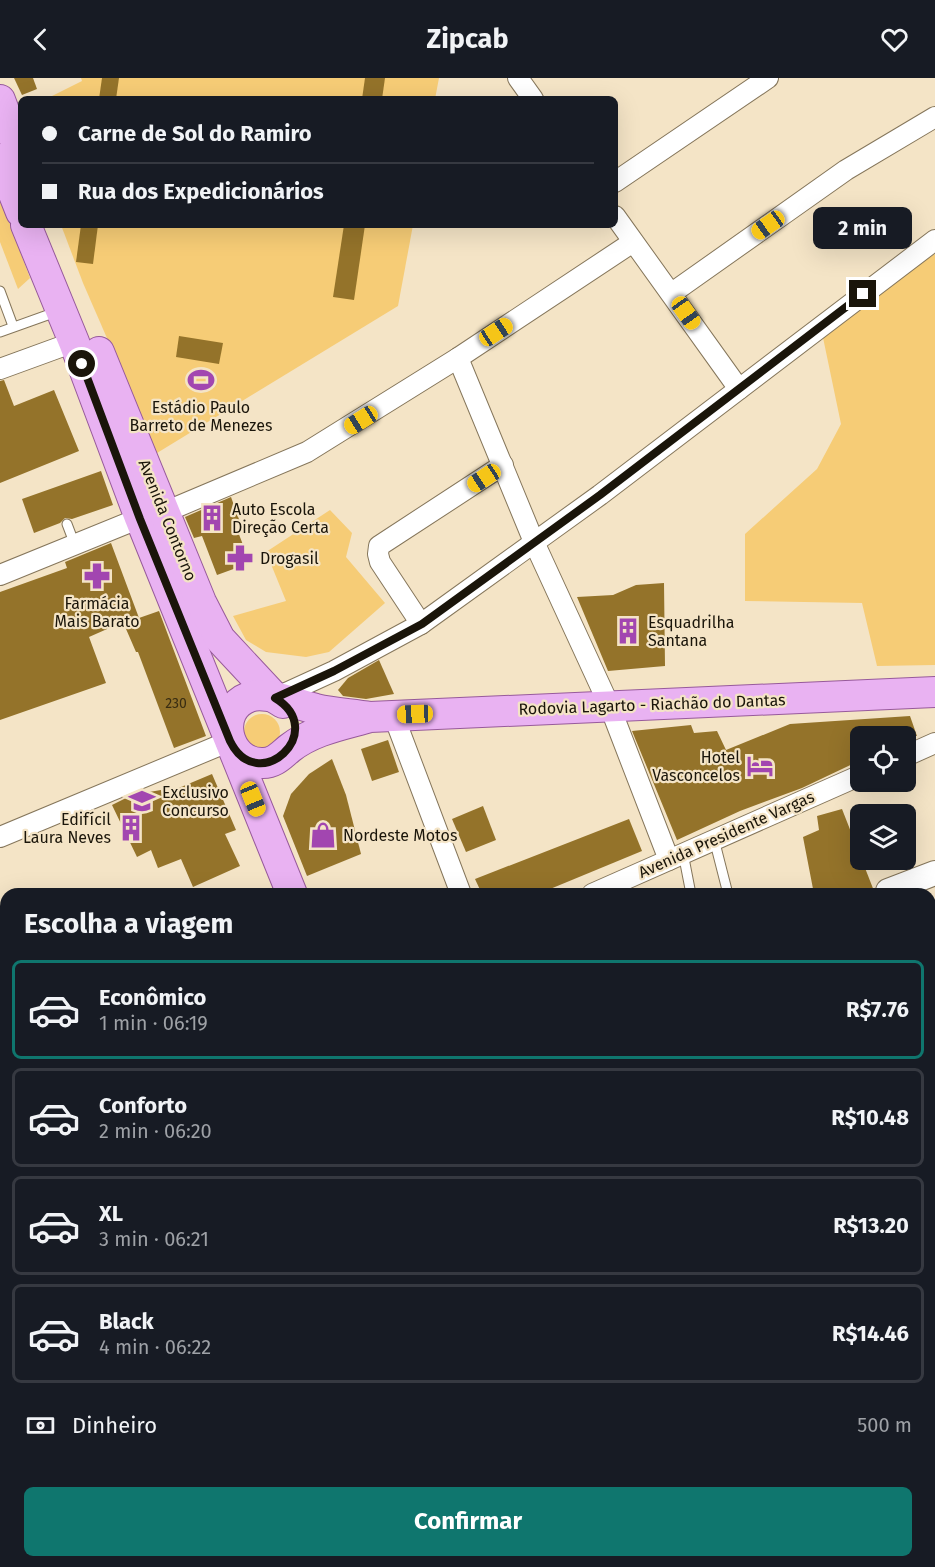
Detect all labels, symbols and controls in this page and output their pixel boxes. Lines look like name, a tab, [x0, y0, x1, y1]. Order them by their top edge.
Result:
icon: back	[24, 23, 57, 56]
text: Zipcab	[427, 23, 509, 55]
icon: heart	[878, 23, 911, 56]
text: Carne de Sol do Ramiro	[78, 120, 312, 147]
text: Rua dos Expedicionários	[78, 178, 324, 205]
car	[748, 207, 788, 243]
callout: 2 min	[814, 207, 912, 249]
text: 2 min	[838, 216, 887, 240]
route end	[849, 280, 876, 307]
car	[668, 293, 704, 333]
car	[476, 315, 516, 349]
route start	[68, 350, 95, 377]
sports icon: Estádio Paulo Barreto de Menezes	[186, 365, 216, 395]
place label: Estádio Paulo Barreto de Menezes	[130, 398, 272, 435]
car	[341, 403, 381, 437]
street label: Avenida Contorno	[135, 457, 201, 584]
car	[464, 461, 504, 495]
place label: Auto Escola Direção Certa	[232, 500, 329, 538]
building icon: Auto Escola Direção Certa	[197, 503, 227, 533]
pharmacy icon: Drogasil	[225, 543, 255, 573]
place label: Drogasil	[260, 549, 319, 568]
pharmacy icon: Farmácia Mais Barato	[82, 561, 112, 591]
place label: Farmácia Mais Barato	[54, 594, 140, 631]
place label: Esquadrilha Santana	[648, 613, 735, 650]
building icon: Esquadrilha Santana	[613, 616, 643, 646]
street label: Rodovia Lagarto - Riachão do Dantas	[518, 690, 786, 719]
house number: 230	[165, 695, 187, 712]
car	[397, 704, 433, 724]
map controls	[850, 726, 916, 870]
button: locate	[850, 726, 916, 792]
place label: Hotel Vasconcelos	[652, 748, 740, 785]
hotel icon: Hotel Vasconcelos	[745, 751, 775, 781]
car	[238, 779, 268, 819]
place label: Exclusivo Concurso	[162, 783, 229, 820]
school or university icon: Exclusivo Concurso	[127, 786, 157, 816]
street label: Avenida Presidente Vargas	[635, 787, 817, 882]
button: layers	[850, 804, 916, 870]
place label: Edifícil Laura Neves	[23, 810, 111, 847]
building icon: Edifícil Laura Neves	[116, 813, 146, 843]
shop icon: Nordeste Motos	[308, 820, 338, 850]
place label: Nordeste Motos	[343, 826, 457, 845]
text: Escolha a viagem	[24, 908, 233, 940]
icon: car	[27, 983, 81, 1037]
text: Econômico	[99, 984, 206, 1011]
text: R$7.76	[846, 996, 909, 1023]
text: 1 min · 06:19	[99, 1011, 208, 1035]
icon: car	[27, 1091, 81, 1145]
text: Conforto	[99, 1092, 187, 1119]
text: R$10.48	[831, 1104, 909, 1131]
text: 2 min · 06:20	[99, 1119, 212, 1143]
icon: car	[27, 1199, 81, 1253]
text: XL	[99, 1200, 123, 1227]
text: R$13.20	[833, 1212, 909, 1239]
text: 3 min · 06:21	[99, 1227, 209, 1251]
icon: car	[27, 1307, 81, 1361]
text: Black	[99, 1308, 154, 1335]
text: R$14.46	[832, 1320, 909, 1347]
text: 4 min · 06:22	[99, 1335, 211, 1359]
icon: cash	[24, 1409, 57, 1442]
text: Dinheiro	[72, 1412, 157, 1439]
text: 500 m	[857, 1413, 912, 1437]
button: Confirmar	[24, 1487, 912, 1556]

